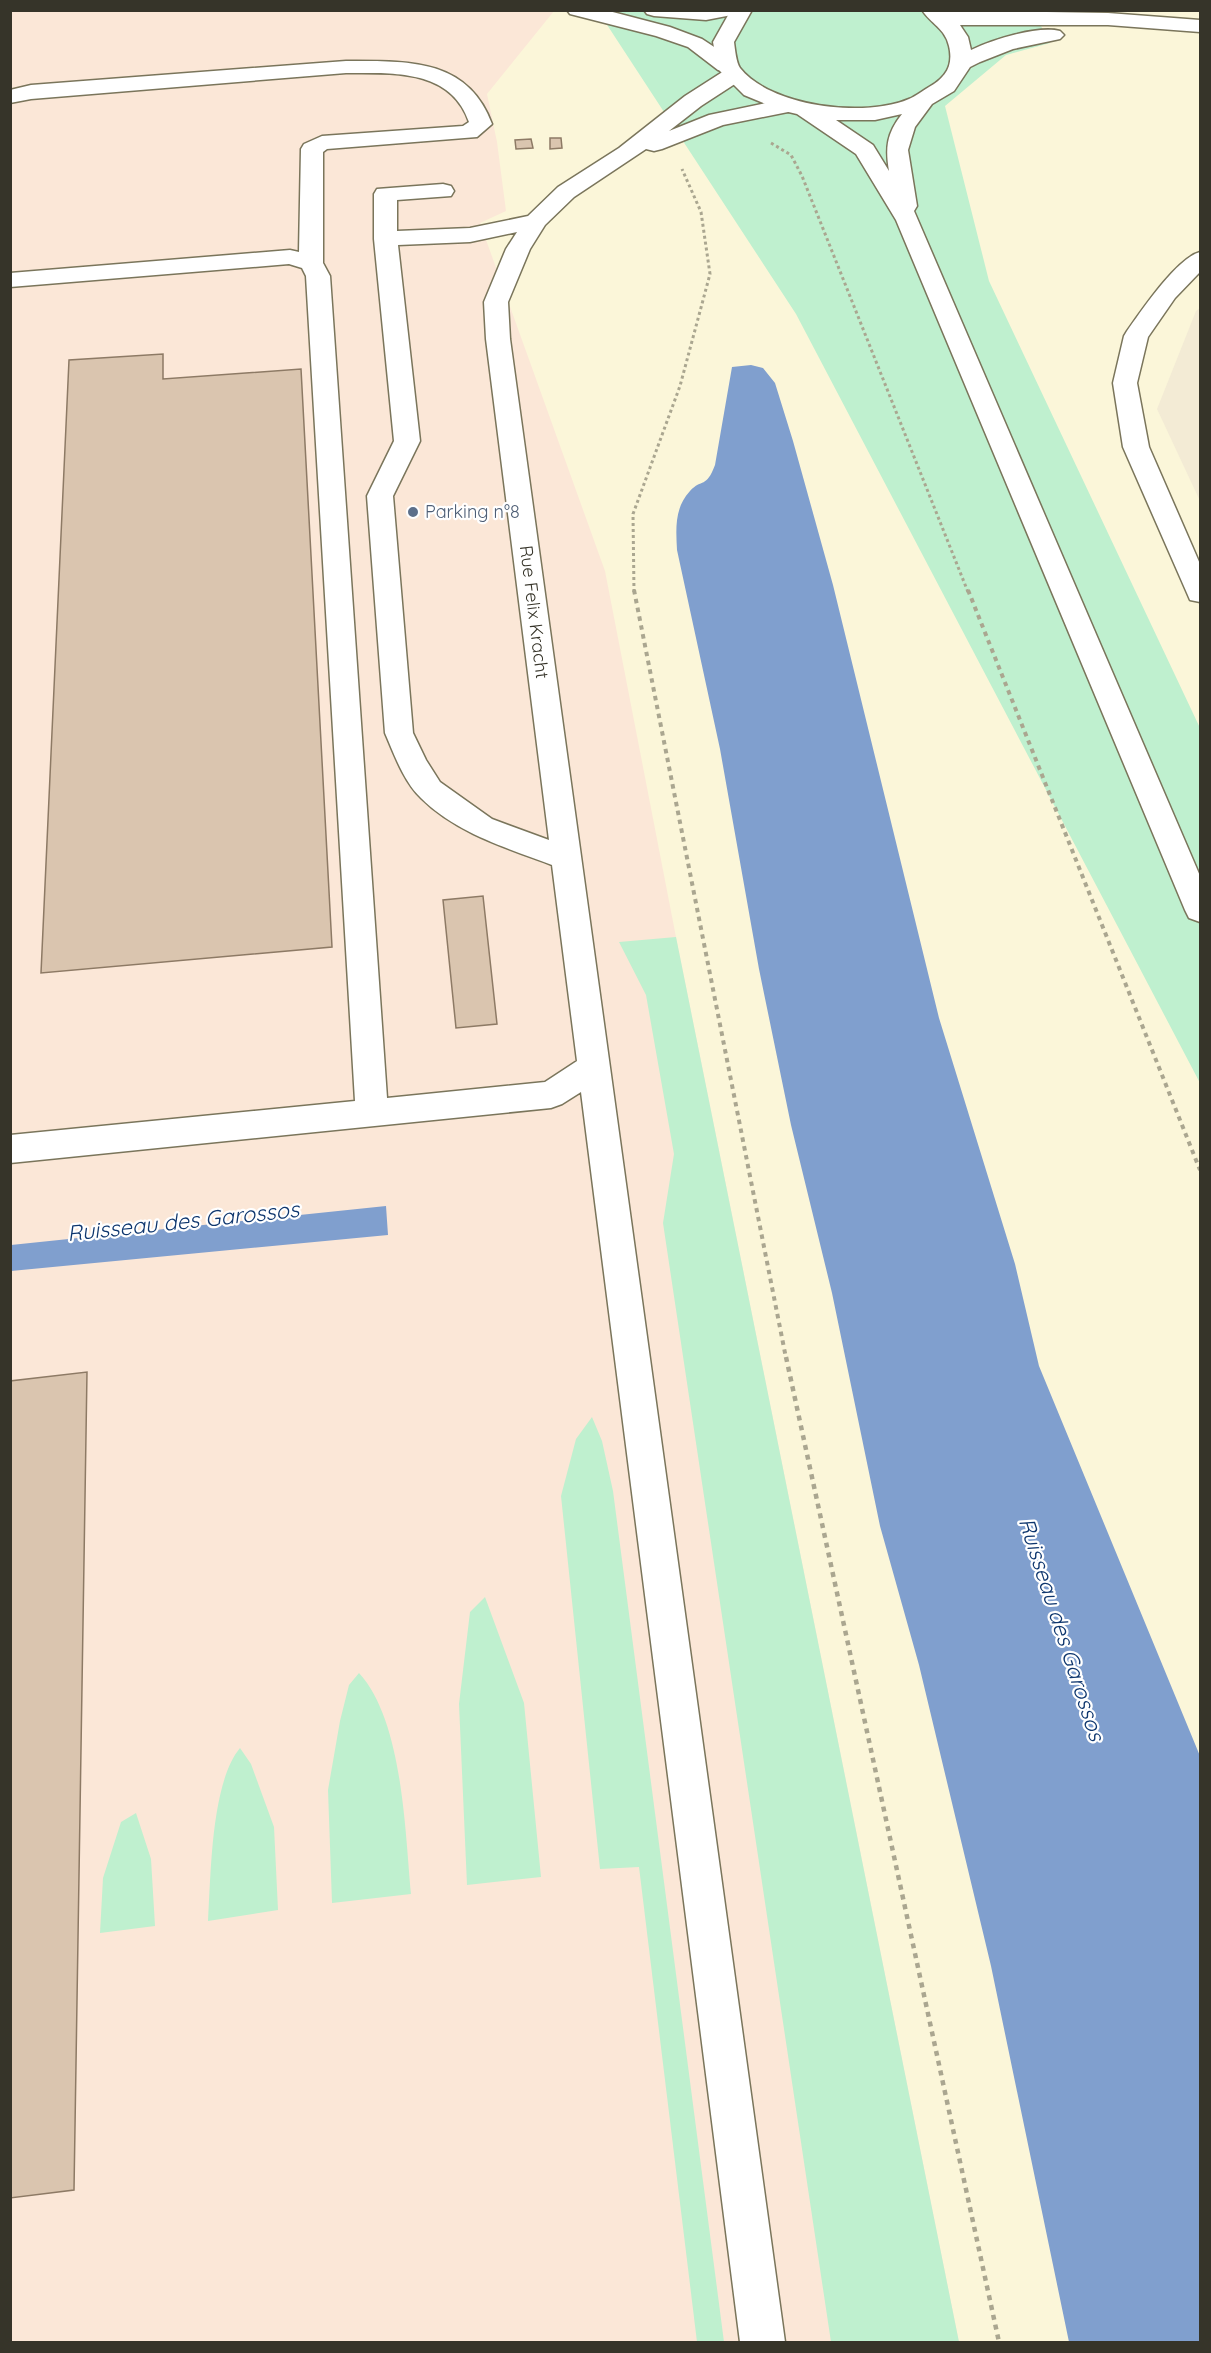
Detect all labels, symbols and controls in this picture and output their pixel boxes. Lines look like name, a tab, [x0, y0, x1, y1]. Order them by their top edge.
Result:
place label: Parking n°8	[425, 500, 520, 523]
marker: Parking n°8	[406, 505, 420, 519]
street label: Rue Felix Kracht	[515, 544, 554, 680]
water label: Ruisseau des Garossos	[66, 1195, 302, 1247]
water label: Ruisseau des Garossos	[1013, 1514, 1112, 1746]

